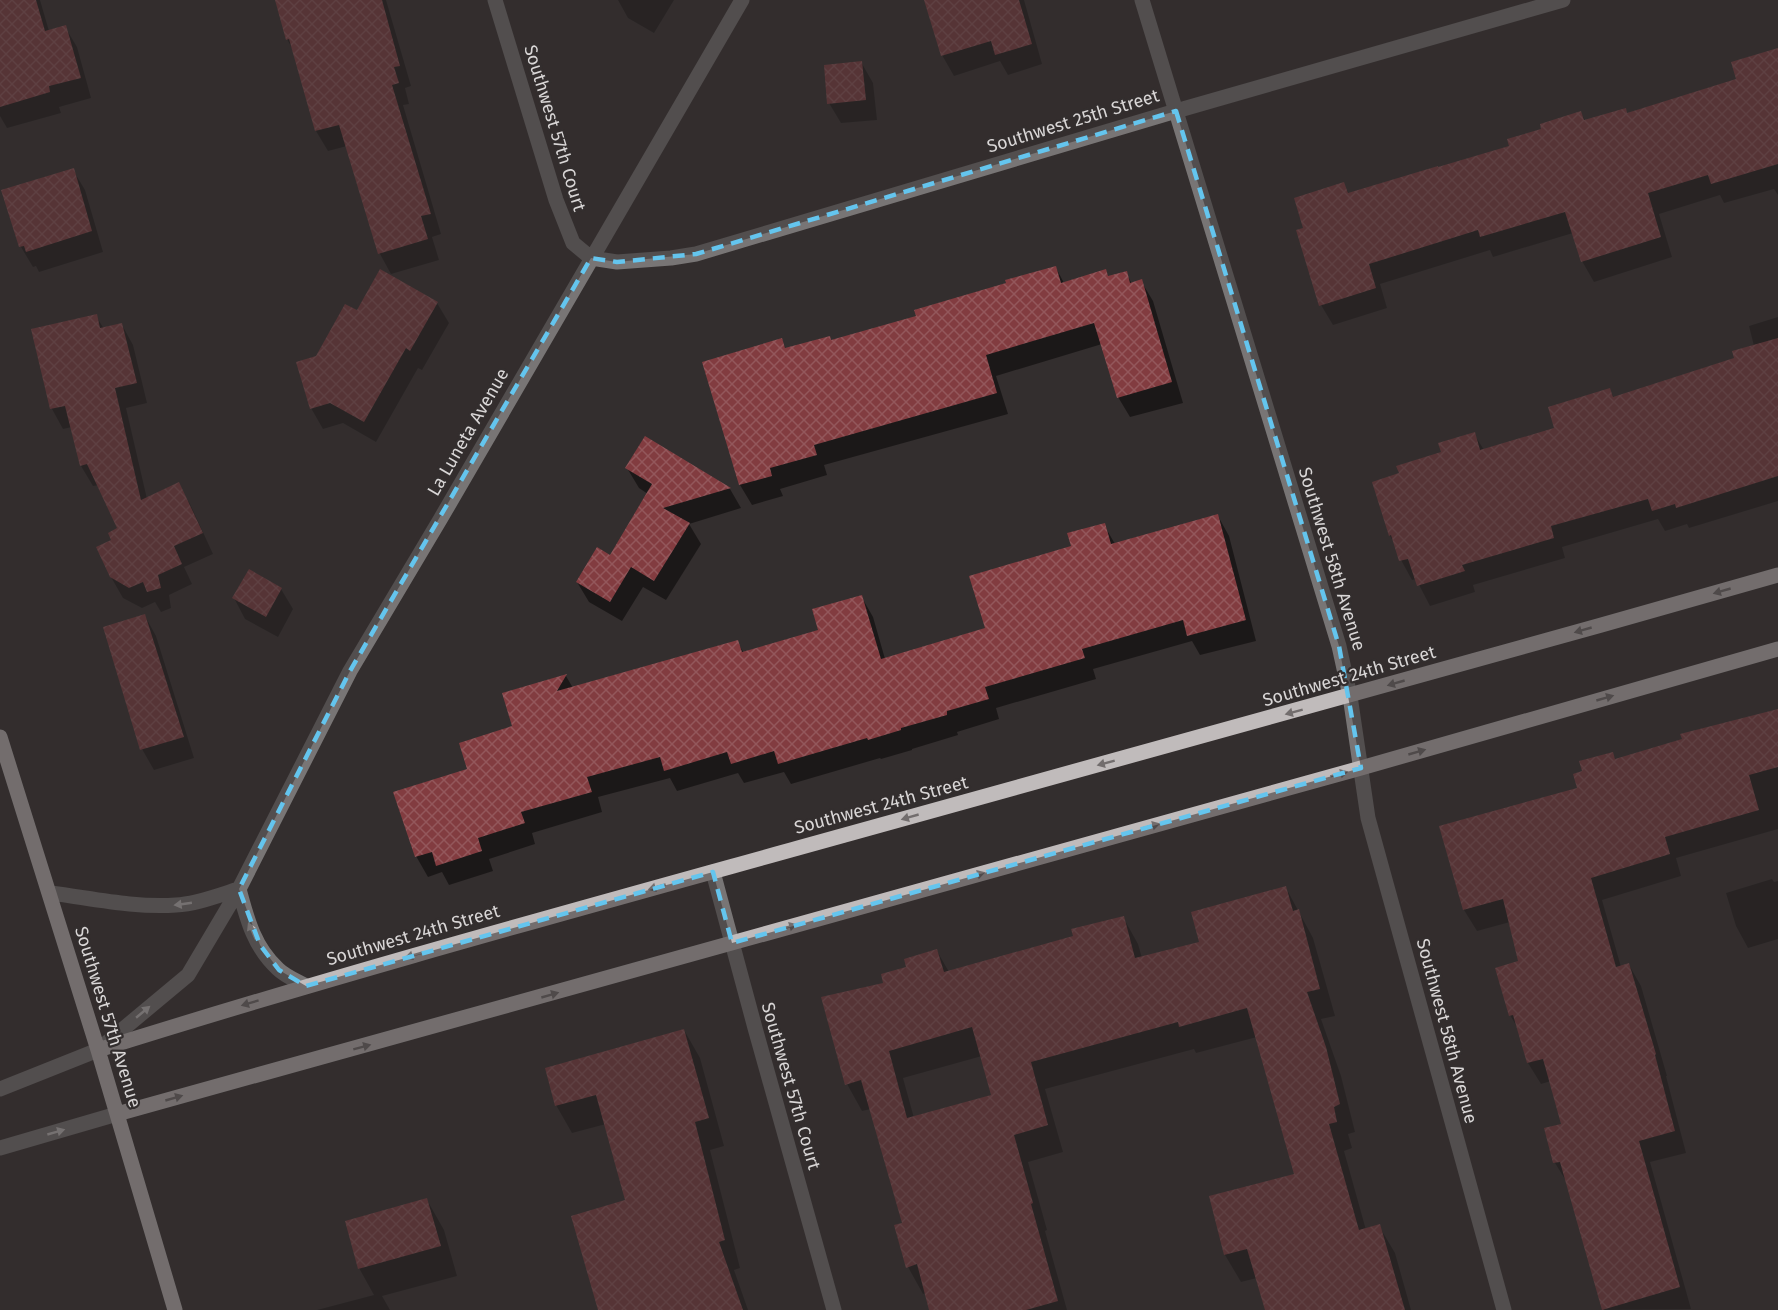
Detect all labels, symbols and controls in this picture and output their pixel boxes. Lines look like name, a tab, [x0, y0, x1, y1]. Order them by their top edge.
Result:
street label: Southwest 57th Court	[519, 42, 591, 214]
street label: Southwest 25th Street	[984, 84, 1162, 158]
street label: La Luneta Avenue	[423, 364, 513, 500]
street label: Southwest 58th Avenue	[1294, 465, 1370, 653]
one-way arrow	[1713, 587, 1731, 596]
one-way arrow	[1574, 626, 1592, 635]
street label: Southwest 24th Street	[1260, 641, 1438, 711]
one-way arrow	[1386, 679, 1404, 688]
one-way arrow	[1596, 693, 1614, 702]
one-way arrow	[1285, 708, 1303, 717]
one-way arrow	[1408, 747, 1426, 756]
one-way arrow	[1097, 759, 1115, 768]
one-way arrow	[1330, 769, 1348, 778]
street label: Southwest 24th Street	[792, 771, 971, 839]
one-way arrow	[900, 813, 918, 822]
one-way arrow	[1142, 821, 1160, 830]
one-way arrow	[967, 869, 985, 879]
one-way arrow	[648, 883, 666, 893]
one-way arrow	[173, 899, 192, 909]
street label: Southwest 24th Street	[324, 900, 502, 970]
one-way arrow	[247, 921, 257, 939]
one-way arrow	[779, 922, 797, 931]
street label: Southwest 57th Avenue	[70, 924, 146, 1110]
street label: Southwest 58th Avenue	[1412, 936, 1482, 1126]
one-way arrow	[405, 951, 423, 960]
one-way arrow	[541, 989, 559, 999]
one-way arrow	[241, 999, 259, 1008]
street label: Southwest 57th Court	[757, 1000, 826, 1173]
one-way arrow	[135, 1006, 151, 1019]
one-way arrow	[353, 1041, 371, 1051]
one-way arrow	[165, 1093, 183, 1103]
one-way arrow	[47, 1126, 65, 1136]

